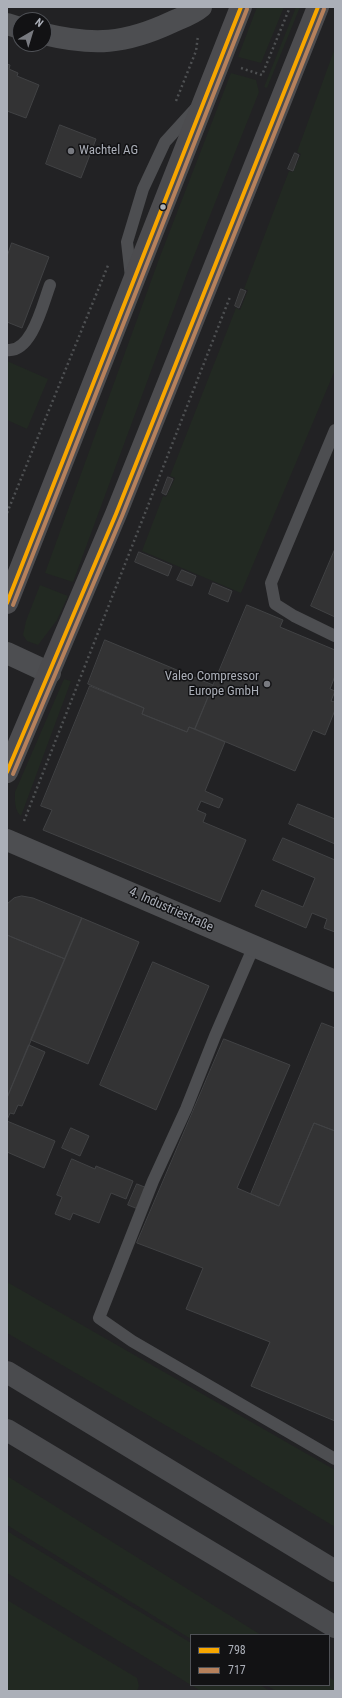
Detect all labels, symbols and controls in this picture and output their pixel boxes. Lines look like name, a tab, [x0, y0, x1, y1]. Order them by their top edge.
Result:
north arrow	[12, 12, 52, 52]
text: N	[32, 16, 46, 30]
place label: Wachtel AG	[79, 143, 138, 159]
marker: Wachtel AG	[66, 146, 76, 156]
unlabelled marker	[158, 202, 168, 212]
place label: Valeo Compressor Europe GmbH	[165, 669, 259, 700]
marker: Valeo Compressor Europe GmbH	[262, 679, 272, 689]
street label: 4. Industriestraße	[126, 884, 216, 936]
legend	[190, 1634, 330, 1686]
text: 798	[228, 1643, 246, 1657]
text: 717	[228, 1663, 246, 1677]

